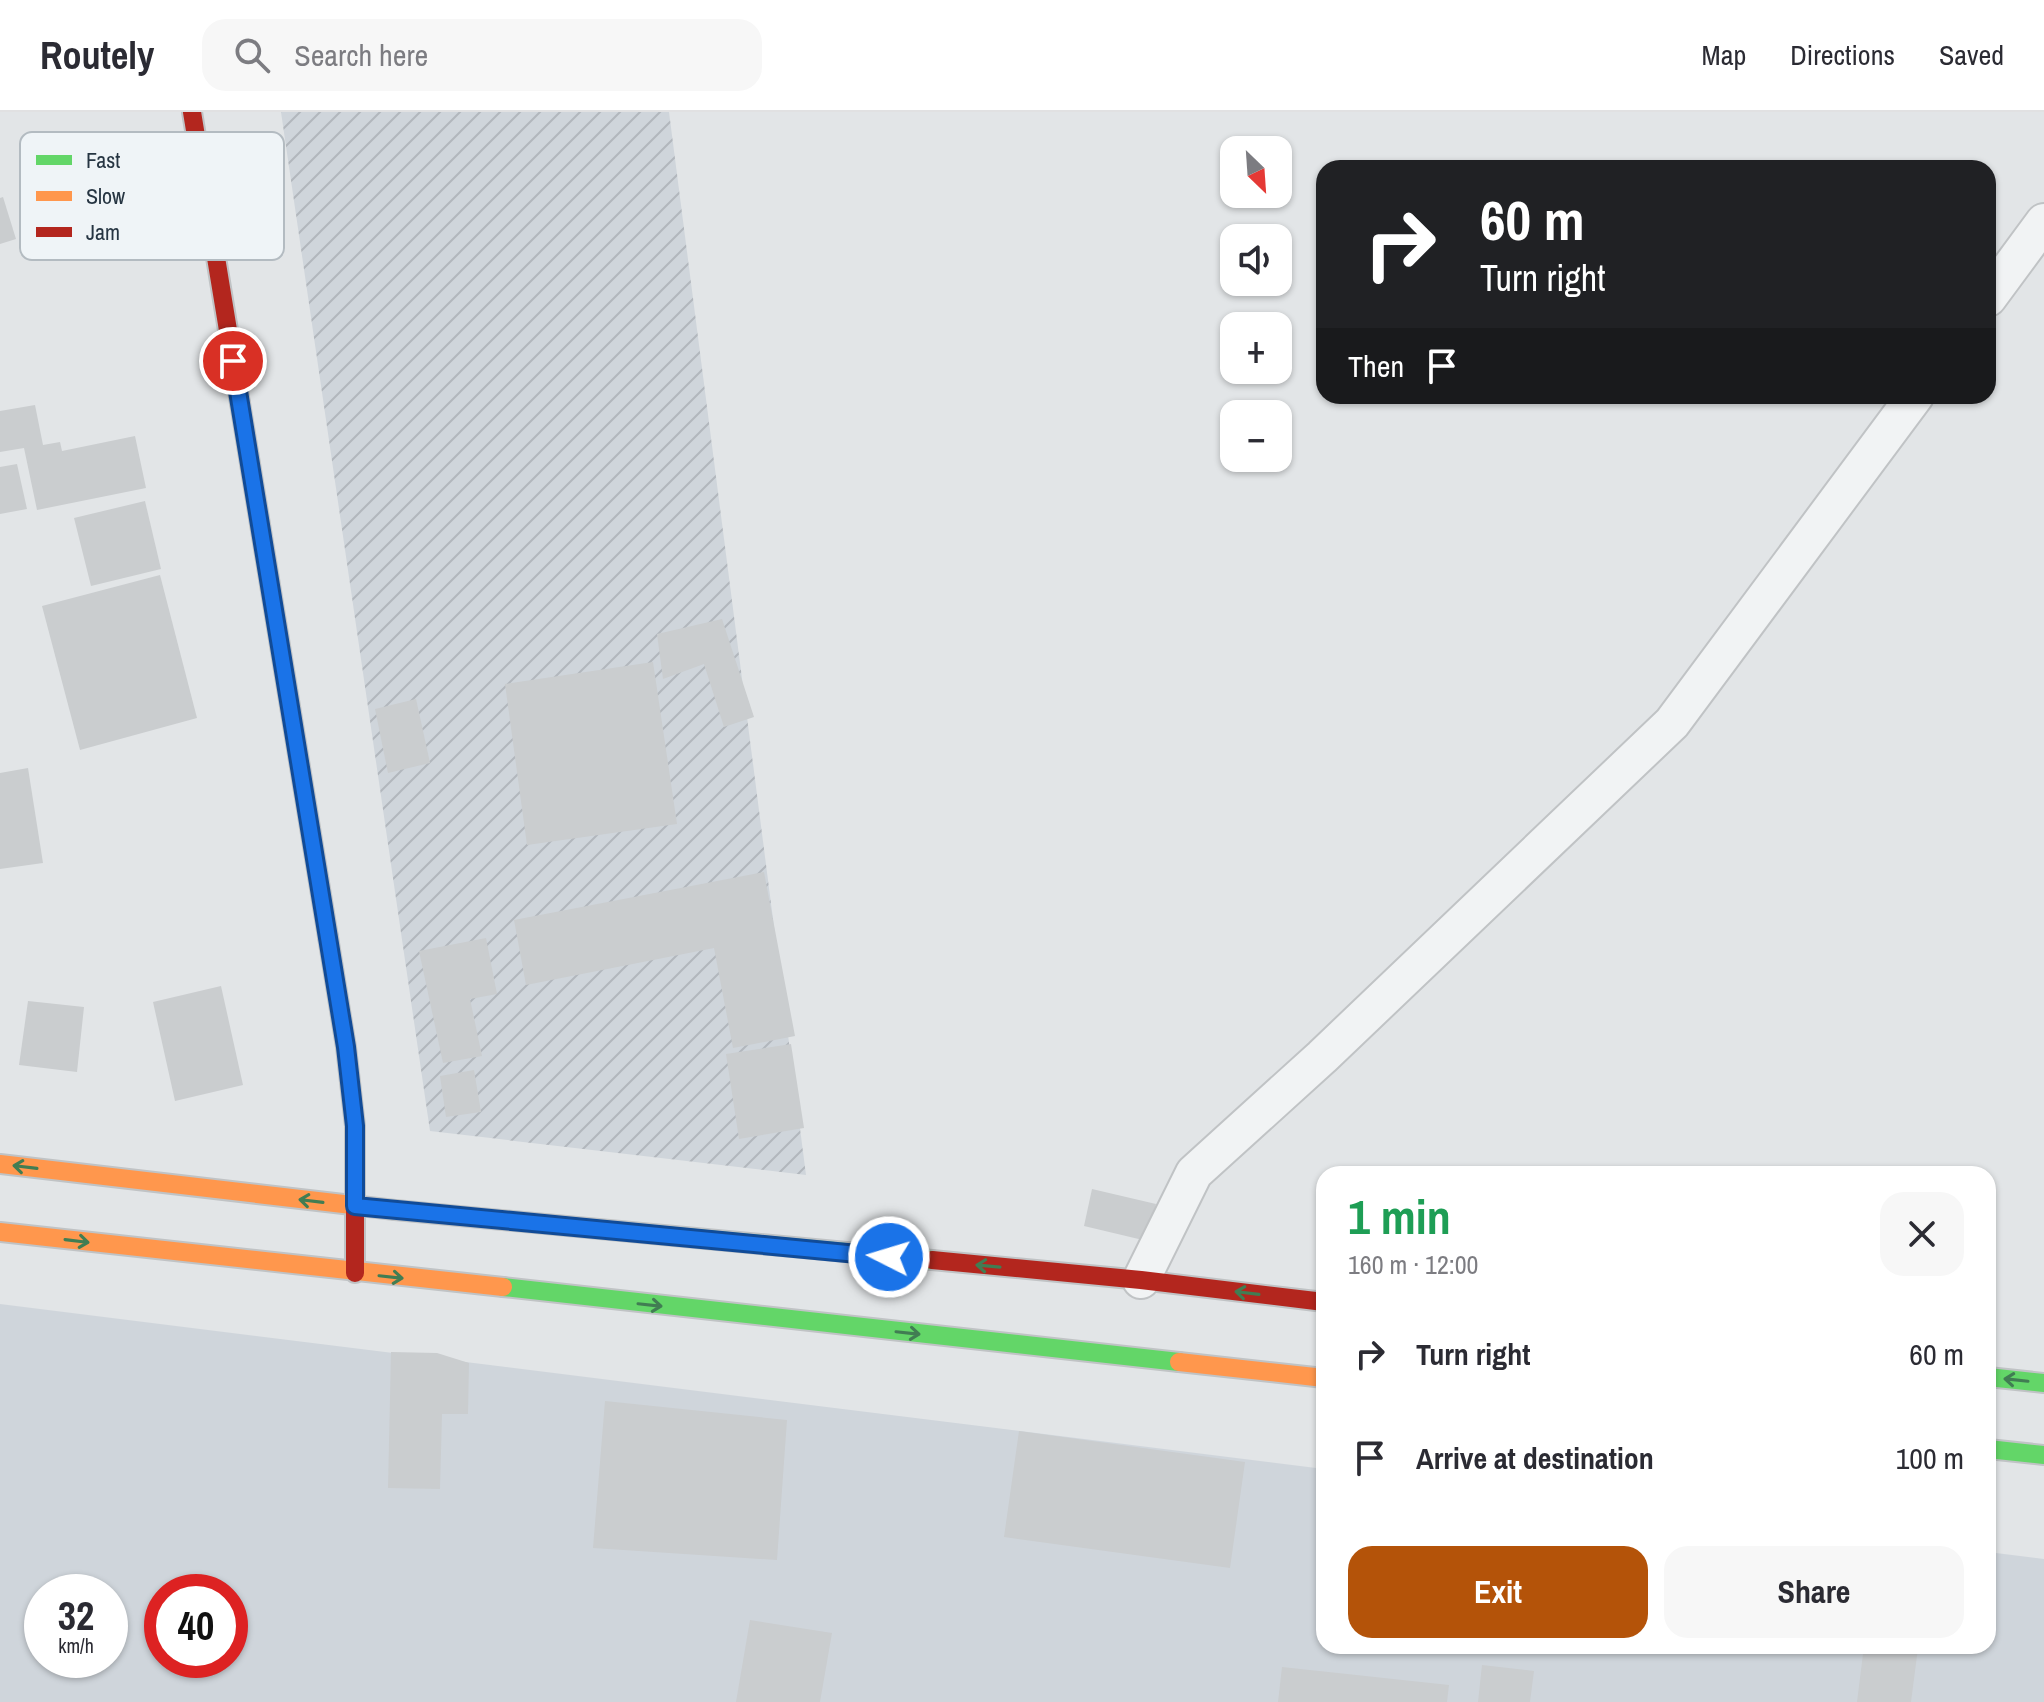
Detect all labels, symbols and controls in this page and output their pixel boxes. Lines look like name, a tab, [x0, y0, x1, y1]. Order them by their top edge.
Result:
search box	[202, 19, 762, 91]
text: Routely	[40, 30, 154, 81]
icon: search	[230, 33, 274, 77]
text: Search here	[294, 35, 428, 75]
text: Map	[1702, 36, 1746, 74]
text: Directions	[1790, 36, 1895, 74]
text: Saved	[1939, 36, 2004, 74]
legend	[20, 132, 284, 260]
north arrow	[1220, 136, 1292, 208]
map controls	[1220, 136, 1292, 472]
text: Fast	[86, 145, 120, 175]
text: Slow	[86, 181, 125, 211]
text: 60 m	[1480, 182, 1585, 257]
icon: right	[1348, 192, 1452, 296]
text: Jam	[86, 217, 120, 247]
button: sound	[1220, 224, 1292, 296]
text: Turn right	[1480, 254, 1605, 302]
button: +	[1220, 312, 1292, 384]
pin	[199, 327, 267, 395]
icon: arrive	[211, 339, 255, 383]
icon: arrive	[1420, 344, 1464, 388]
text: Then	[1348, 346, 1404, 386]
button: −	[1220, 400, 1292, 472]
one-way arrow	[12, 1160, 39, 1175]
text: 1 min	[1348, 1184, 1451, 1249]
button: close	[1880, 1192, 1964, 1276]
one-way arrow	[299, 1193, 324, 1208]
position arrow	[847, 1215, 931, 1299]
one-way arrow	[64, 1233, 90, 1248]
text: 160 m · 12:00	[1348, 1247, 1478, 1282]
one-way arrow	[975, 1258, 1002, 1273]
one-way arrow	[378, 1269, 404, 1284]
one-way arrow	[1234, 1285, 1260, 1300]
one-way arrow	[636, 1297, 663, 1312]
one-way arrow	[895, 1325, 921, 1340]
icon: right	[1348, 1332, 1392, 1376]
text: Turn right	[1416, 1334, 1530, 1374]
text: 60 m	[1909, 1334, 1964, 1374]
one-way arrow	[2003, 1372, 2030, 1387]
icon: arrive	[1348, 1436, 1392, 1480]
text: Arrive at destination	[1416, 1438, 1654, 1478]
text: 100 m	[1896, 1438, 1964, 1478]
button: Exit	[1348, 1546, 1648, 1638]
button: Share	[1664, 1546, 1964, 1638]
speed limit sign: 40	[144, 1574, 248, 1678]
text: 32	[58, 1589, 94, 1642]
text: km/h	[58, 1632, 94, 1659]

